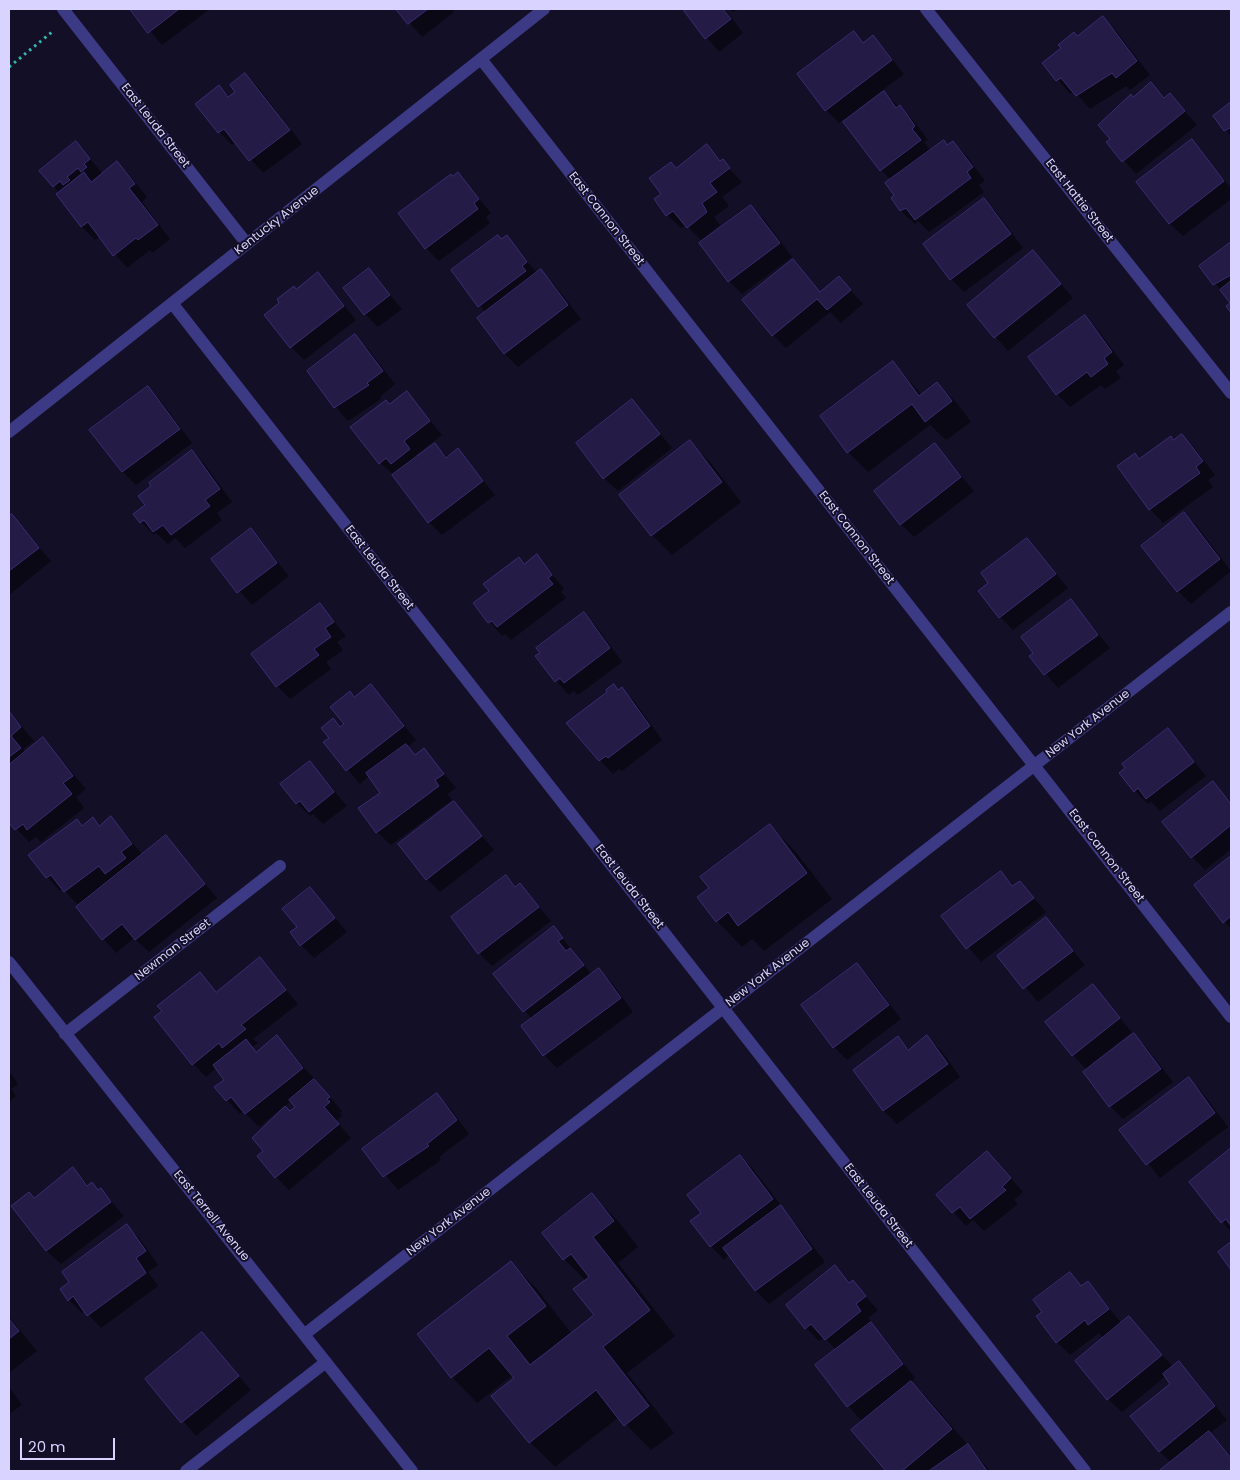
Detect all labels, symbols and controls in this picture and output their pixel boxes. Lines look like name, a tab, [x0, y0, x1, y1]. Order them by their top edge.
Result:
street label: East Leuda Street	[118, 81, 192, 171]
street label: East Hattie Street	[1042, 156, 1116, 246]
street label: East Cannon Street	[565, 169, 647, 269]
street label: Kentucky Avenue	[232, 184, 322, 258]
street label: East Cannon Street	[815, 488, 897, 588]
street label: East Leuda Street	[342, 523, 416, 613]
street label: New York Avenue	[1043, 687, 1133, 761]
street label: East Cannon Street	[1065, 806, 1147, 906]
street label: East Leuda Street	[592, 842, 666, 932]
street label: Newman Street	[132, 916, 214, 984]
street label: New York Avenue	[723, 936, 813, 1010]
street label: East Leuda Street	[841, 1161, 915, 1251]
street label: East Terrell Avenue	[170, 1168, 252, 1264]
street label: New York Avenue	[404, 1185, 494, 1259]
scale bar	[22, 1428, 118, 1460]
text: 20 m	[28, 1436, 66, 1457]

